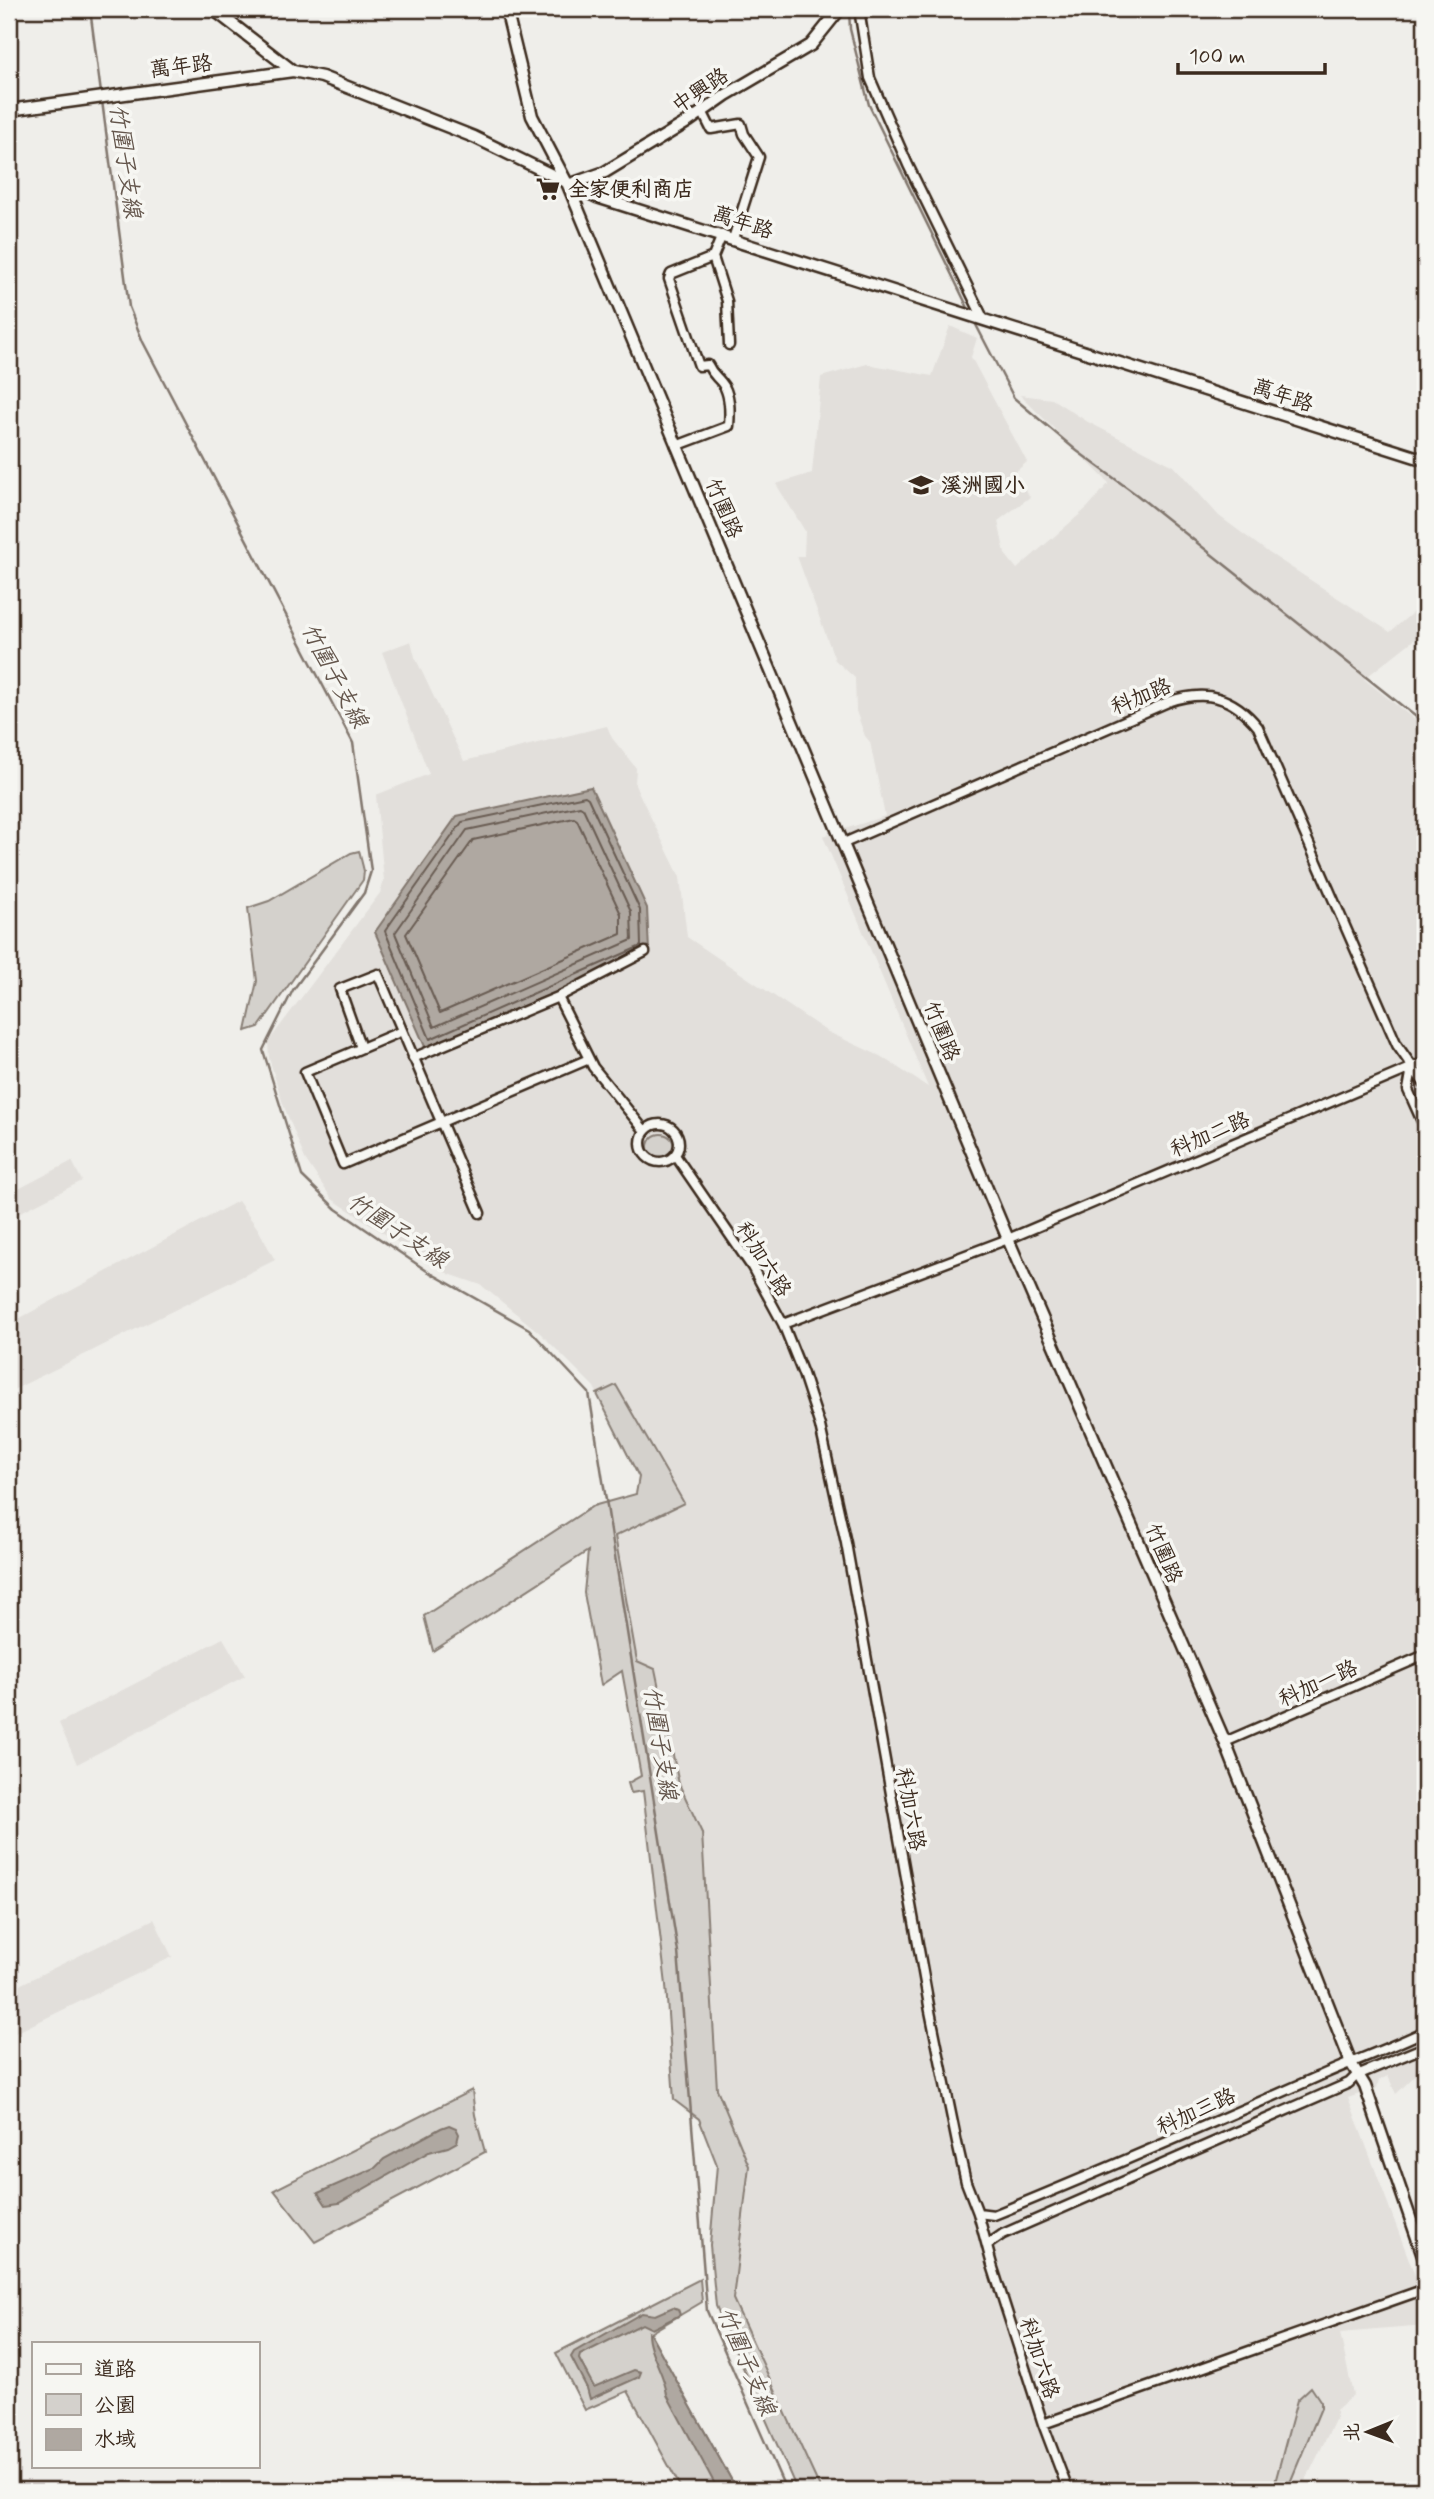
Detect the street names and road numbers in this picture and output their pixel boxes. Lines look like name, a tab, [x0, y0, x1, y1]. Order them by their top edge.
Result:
street label: 萬年路	[148, 49, 214, 85]
street label: 中興路	[667, 62, 735, 120]
street label: 萬年路	[708, 200, 777, 246]
street label: 萬年路	[1248, 373, 1317, 419]
street label: 竹圍路	[698, 474, 748, 543]
street label: 科加路	[1107, 672, 1176, 722]
street label: 竹圍路	[916, 997, 966, 1066]
street label: 科加二路	[1166, 1106, 1255, 1164]
street label: 科加六路	[729, 1216, 797, 1303]
street label: 竹圍路	[1138, 1519, 1188, 1588]
street label: 科加一路	[1274, 1654, 1362, 1714]
street label: 科加六路	[889, 1765, 931, 1853]
street label: 科加三路	[1152, 2082, 1240, 2142]
street label: 科加六路	[1013, 2314, 1065, 2403]

